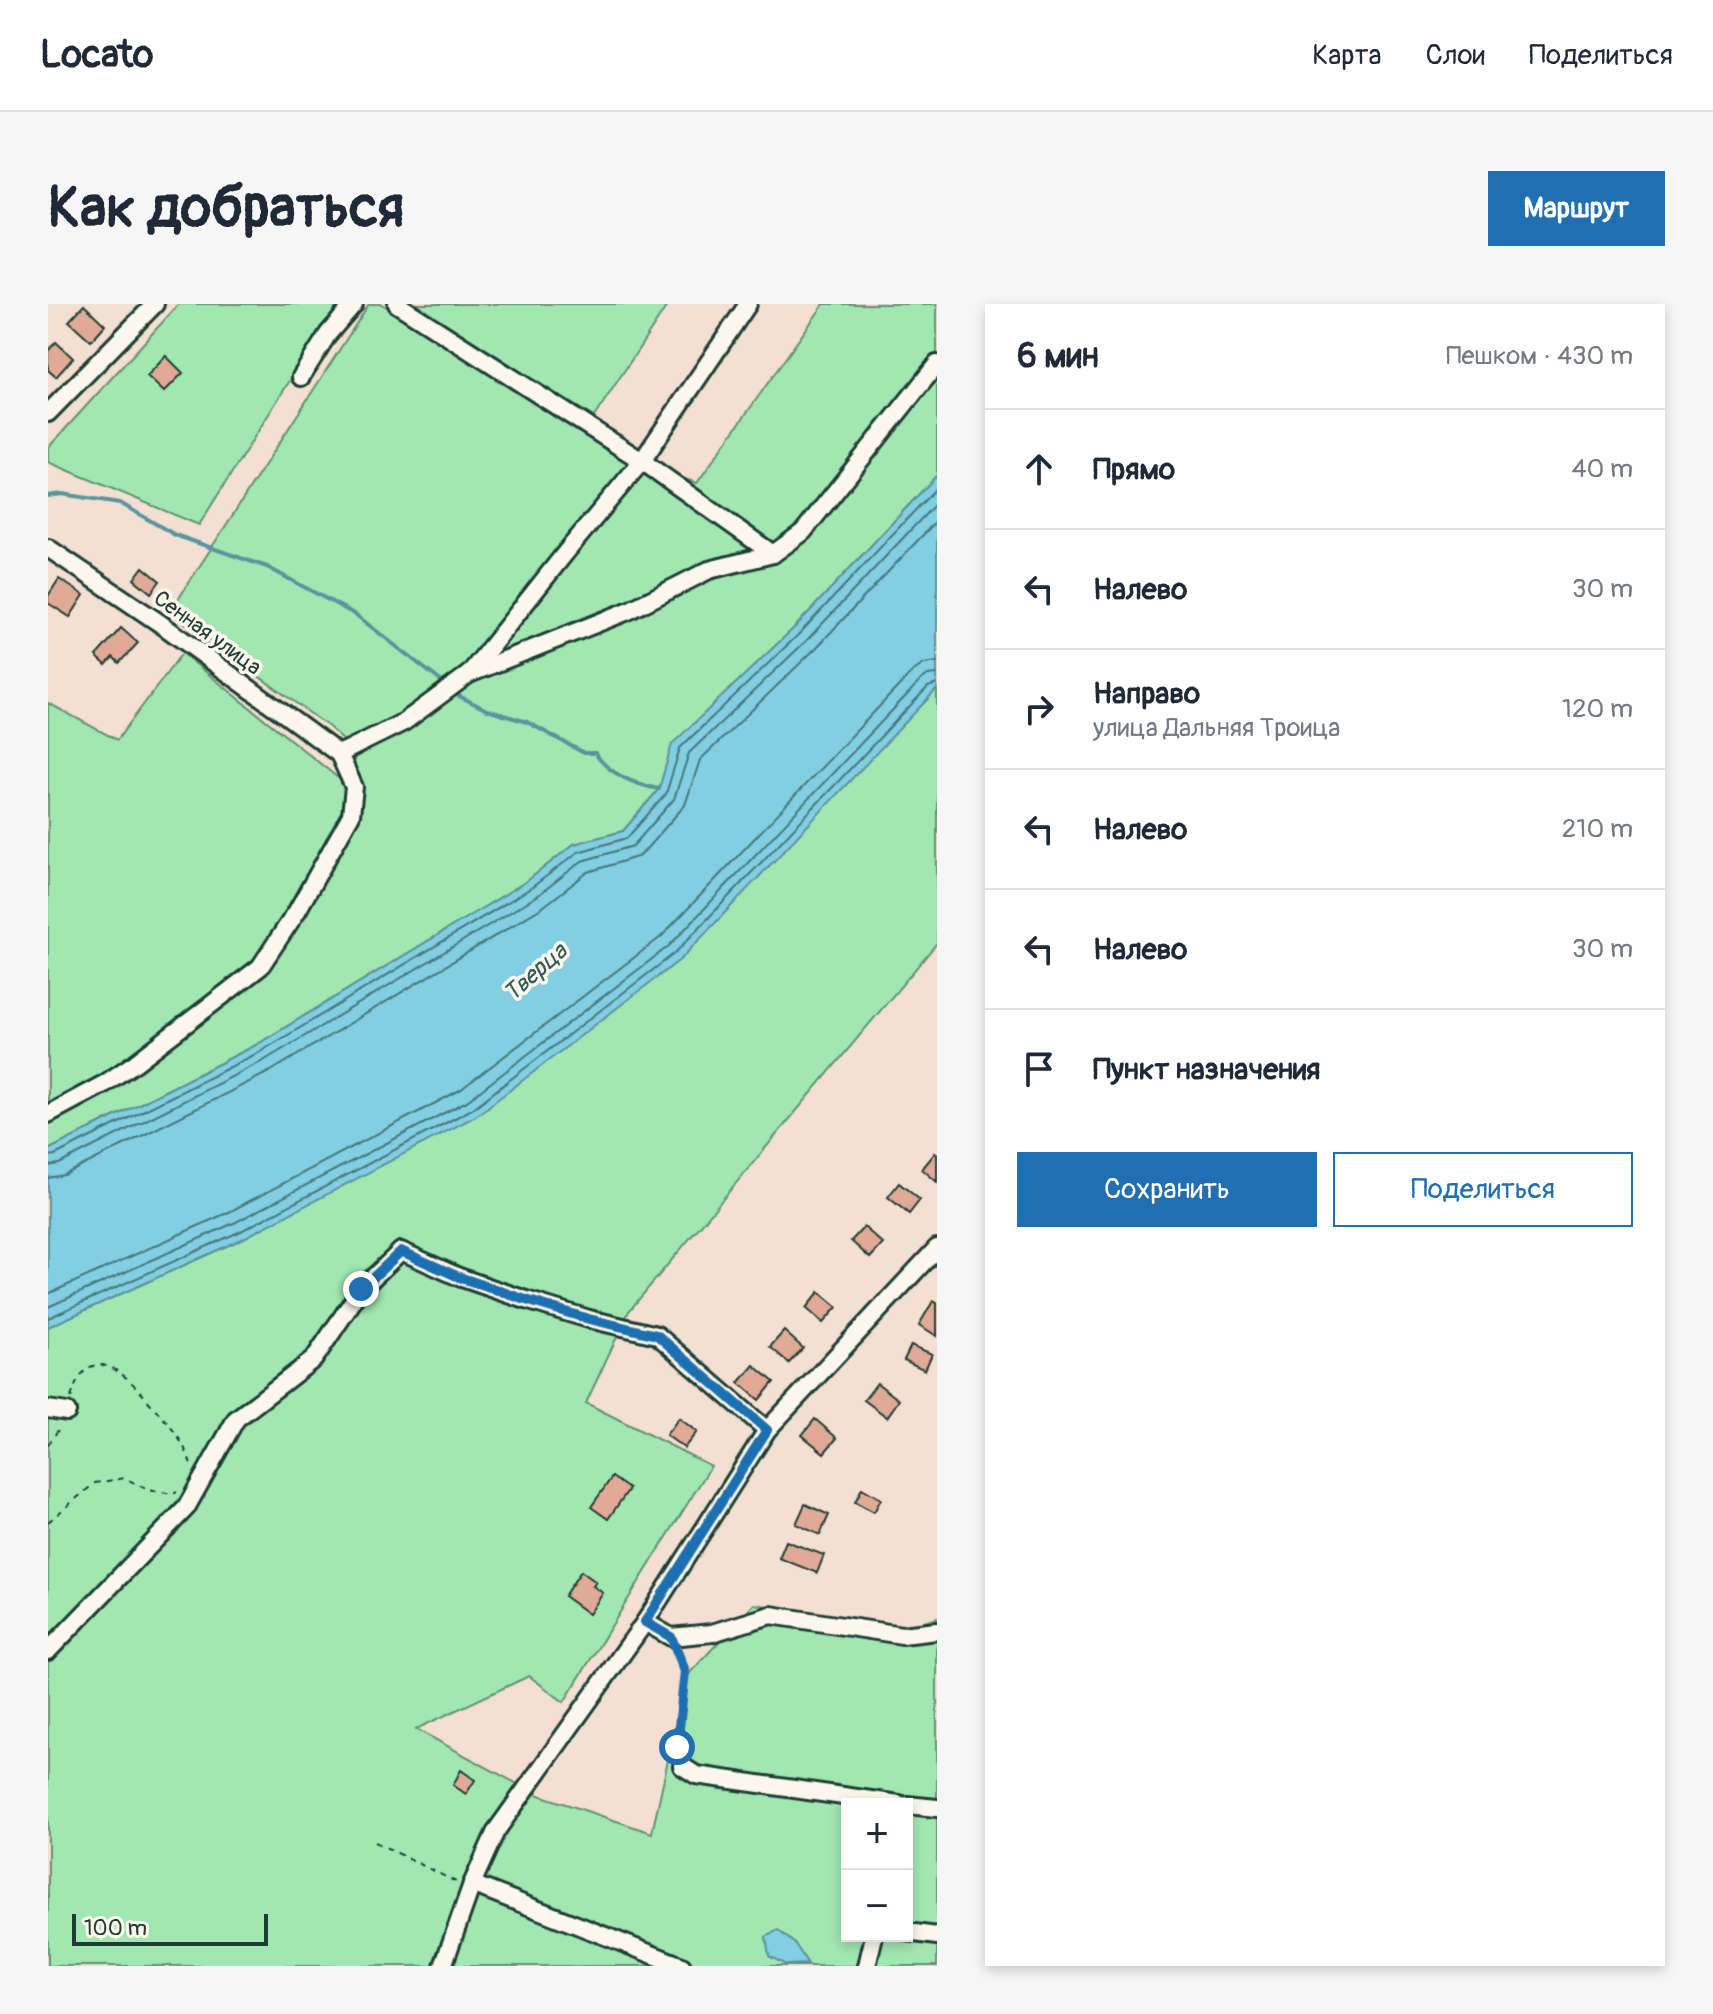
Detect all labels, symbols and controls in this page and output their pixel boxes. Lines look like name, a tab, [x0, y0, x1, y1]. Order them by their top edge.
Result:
text: Locato	[40, 31, 153, 79]
text: Карта	[1312, 38, 1382, 73]
text: Слои	[1426, 38, 1485, 73]
text: Поделиться	[1529, 38, 1673, 73]
button: Маршрут	[1488, 171, 1665, 246]
text: Как добраться	[48, 174, 404, 243]
text: 6 мин	[1017, 335, 1099, 378]
text: Пешком · 430 m	[1446, 340, 1633, 372]
icon: ahead	[1017, 447, 1061, 491]
text: Прямо	[1093, 451, 1175, 488]
text: 40 m	[1571, 453, 1633, 485]
icon: left	[1017, 567, 1061, 611]
text: Налево	[1093, 571, 1187, 608]
text: 30 m	[1572, 573, 1633, 605]
street label: Сенная улица	[148, 584, 267, 681]
text: Направо	[1093, 675, 1200, 712]
icon: right	[1017, 687, 1061, 731]
text: 120 m	[1562, 693, 1633, 725]
text: улица Дальняя Троица	[1093, 712, 1340, 744]
icon: left	[1017, 807, 1061, 851]
text: Налево	[1093, 811, 1187, 848]
text: 210 m	[1562, 813, 1633, 845]
icon: left	[1017, 927, 1061, 971]
text: Налево	[1093, 931, 1187, 968]
text: 30 m	[1572, 933, 1633, 965]
water label: Тверца	[498, 936, 574, 1008]
icon: arrive	[1017, 1047, 1061, 1091]
text: Пункт назначения	[1093, 1051, 1320, 1088]
button: Сохранить	[1017, 1152, 1317, 1227]
button: Поделиться	[1333, 1152, 1633, 1227]
route end	[343, 1271, 379, 1307]
route start	[659, 1729, 695, 1765]
map controls	[841, 1798, 913, 1942]
button: +	[841, 1798, 913, 1870]
button: −	[841, 1870, 913, 1942]
scale bar	[72, 1910, 268, 1946]
text: 100 m	[84, 1914, 147, 1942]

